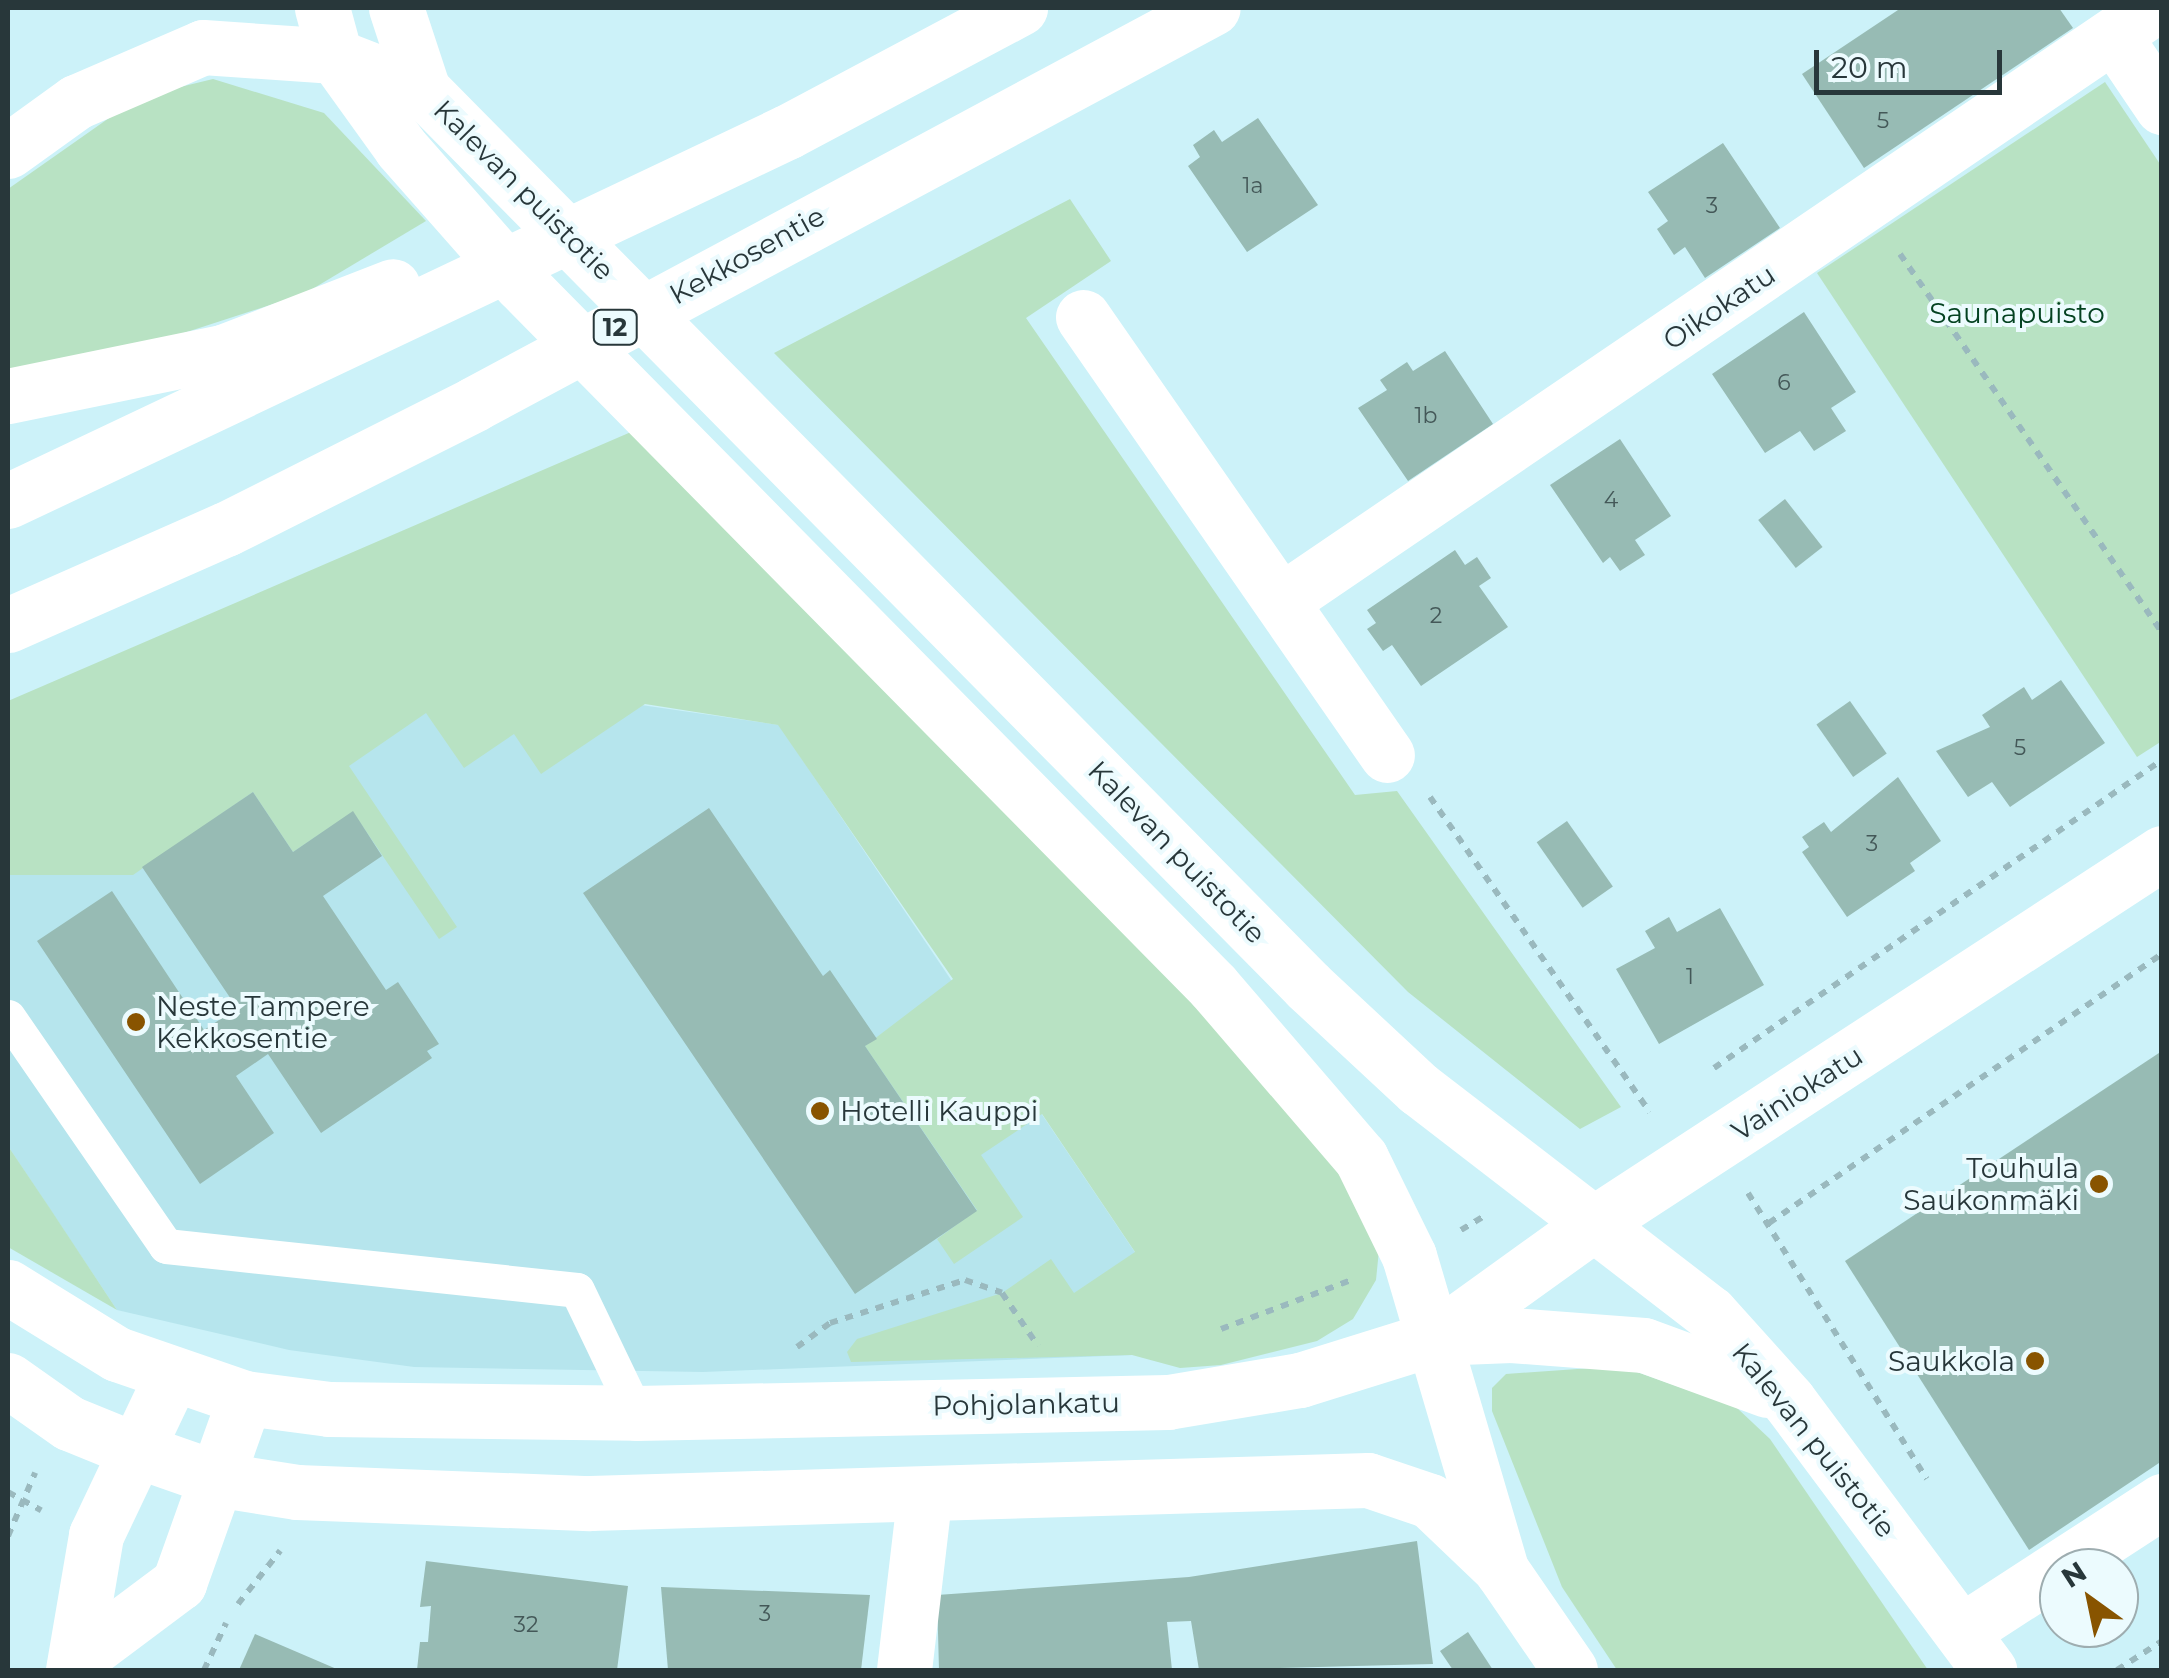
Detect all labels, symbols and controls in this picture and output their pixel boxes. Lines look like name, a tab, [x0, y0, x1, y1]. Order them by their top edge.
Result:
scale bar	[1819, 30, 2006, 92]
text: 20 m	[1831, 49, 1908, 86]
street label: Kalevan puistotie	[427, 93, 621, 287]
house number: 5	[1877, 108, 1889, 134]
house number: 1a	[1243, 173, 1263, 199]
house number: 3	[1706, 193, 1718, 219]
street label: Kekkosentie	[664, 199, 830, 311]
street label: Oikokatu	[1657, 257, 1781, 357]
park label: Saunapuisto	[1929, 296, 2105, 330]
road number: 12	[592, 307, 638, 347]
house number: 6	[1777, 370, 1791, 396]
house number: 1b	[1415, 403, 1437, 429]
house number: 4	[1604, 487, 1618, 513]
house number: 2	[1430, 603, 1442, 629]
house number: 5	[2014, 735, 2026, 761]
street label: Kalevan puistotie	[1081, 754, 1273, 950]
house number: 3	[1866, 831, 1878, 857]
house number: 1	[1686, 964, 1694, 990]
place label: Neste Tampere Kekkosentie	[156, 989, 370, 1055]
marker: Neste Tampere Kekkosentie	[125, 1011, 147, 1033]
street label: Vainiokatu	[1725, 1038, 1869, 1148]
place label: Hotelli Kauppi	[840, 1094, 1038, 1128]
marker: Hotelli Kauppi	[809, 1100, 831, 1122]
place label: Touhula Saukonmäki	[1903, 1151, 2079, 1217]
marker: Touhula Saukonmäki	[2088, 1173, 2110, 1195]
street label: Kalevan puistotie	[1725, 1336, 1903, 1544]
place label: Saukkola	[1888, 1344, 2015, 1378]
marker: Saukkola	[2024, 1350, 2046, 1372]
street label: Pohjolankatu	[932, 1386, 1120, 1422]
north arrow	[2039, 1548, 2139, 1648]
text: N	[2055, 1554, 2092, 1595]
house number: 3	[759, 1601, 771, 1627]
house number: 32	[514, 1612, 538, 1638]

